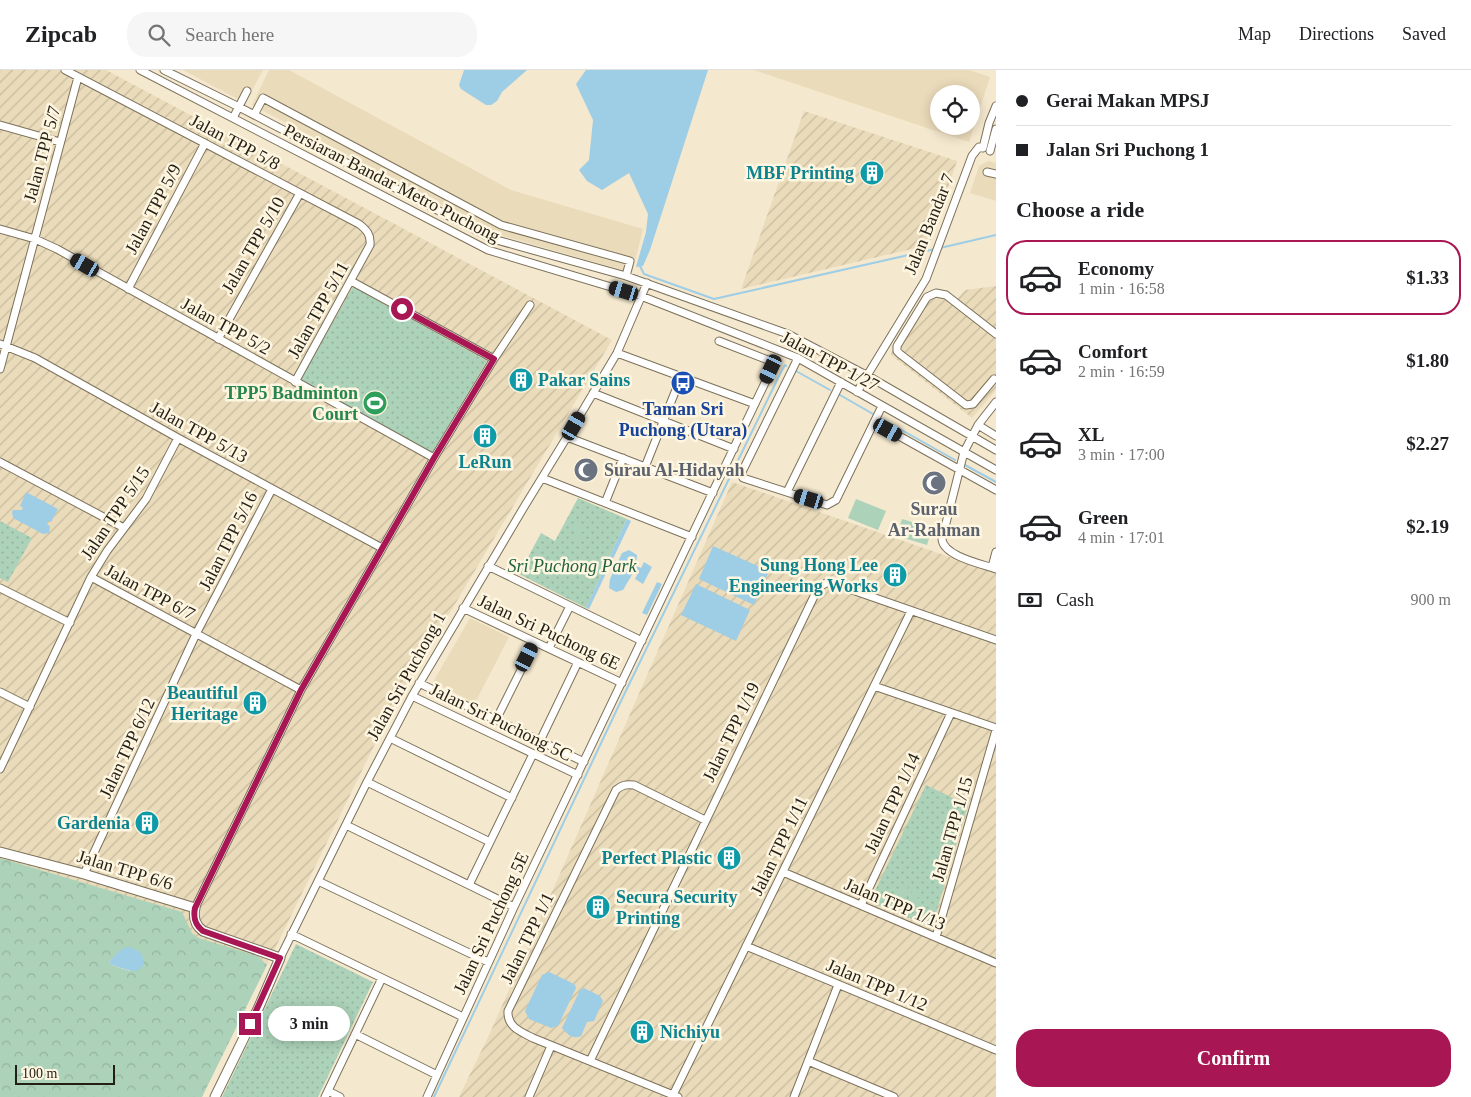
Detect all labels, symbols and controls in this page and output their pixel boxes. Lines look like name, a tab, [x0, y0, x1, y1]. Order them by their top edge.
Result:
search box	[127, 12, 477, 57]
text: Zipcab	[25, 21, 97, 47]
icon: search	[145, 21, 173, 49]
text: Search here	[185, 24, 274, 45]
text: Map	[1238, 24, 1271, 44]
text: Directions	[1299, 24, 1374, 44]
text: Saved	[1402, 24, 1446, 44]
map controls	[930, 85, 980, 135]
button: locate	[930, 85, 980, 135]
text: Gerai Makan MPSJ	[1046, 90, 1210, 111]
street label: Jalan TPP 5/7	[20, 104, 64, 204]
street label: Jalan TPP 5/8	[187, 110, 283, 174]
street label: Persiaran Bandar Metro Puchong	[281, 120, 503, 246]
text: Jalan Sri Puchong 1	[1046, 139, 1209, 160]
building icon: MBF Printing	[859, 160, 885, 186]
street label: Jalan TPP 5/9	[121, 161, 185, 257]
place label: MBF Printing	[746, 163, 854, 183]
street label: Jalan Bandar 7	[900, 171, 958, 277]
street label: Jalan TPP 5/10	[217, 193, 289, 297]
text: Choose a ride	[1016, 197, 1144, 222]
car	[68, 251, 101, 279]
icon: car	[1018, 255, 1063, 300]
street label: Jalan TPP 5/11	[283, 258, 353, 362]
text: Economy	[1078, 258, 1154, 279]
text: $1.33	[1406, 267, 1449, 288]
car	[607, 279, 640, 303]
text: 1 min · 16:58	[1078, 280, 1165, 297]
street label: Jalan TPP 5/2	[178, 293, 274, 359]
route start	[391, 298, 413, 320]
street label: Jalan TPP 1/27	[778, 327, 882, 395]
icon: car	[1018, 338, 1063, 383]
text: Comfort	[1078, 341, 1148, 362]
text: $1.80	[1406, 350, 1449, 371]
car	[757, 352, 784, 386]
text: 2 min · 16:59	[1078, 363, 1165, 380]
building icon: Pakar Sains	[508, 367, 534, 393]
place label: Pakar Sains	[538, 370, 630, 390]
bus stop icon: Taman Sri Puchong (Utara)	[670, 370, 696, 396]
place label: TPP5 Badminton Court	[224, 383, 358, 424]
sports icon: TPP5 Badminton Court	[362, 390, 388, 416]
street label: Jalan TPP 5/13	[147, 397, 251, 467]
place label: Taman Sri Puchong (Utara)	[619, 399, 747, 441]
car	[560, 409, 587, 443]
car	[871, 416, 904, 444]
icon: car	[1018, 421, 1063, 466]
building icon: LeRun	[472, 423, 498, 449]
text: XL	[1078, 424, 1104, 445]
text: $2.27	[1406, 433, 1449, 454]
text: 3 min · 17:00	[1078, 446, 1165, 463]
place label: LeRun	[458, 452, 512, 472]
mosque icon: Surau Al-Hidayah	[573, 457, 599, 483]
place label: Surau Al-Hidayah	[604, 460, 745, 480]
street label: Jalan TPP 5/15	[77, 463, 153, 563]
mosque icon: Surau Ar-Rahman	[921, 470, 947, 496]
car	[792, 487, 825, 511]
street label: Jalan TPP 5/16	[195, 488, 261, 594]
place label: Surau Ar-Rahman	[888, 499, 980, 540]
icon: car	[1018, 504, 1063, 549]
text: Green	[1078, 507, 1128, 528]
text: $2.19	[1406, 516, 1449, 537]
text: 4 min · 17:01	[1078, 529, 1165, 546]
place label: Sung Hong Lee Engineering Works	[729, 555, 878, 596]
park label: Sri Puchong Park	[508, 556, 637, 576]
street label: Jalan TPP 6/7	[102, 560, 198, 624]
building icon: Sung Hong Lee Engineering Works	[882, 562, 908, 588]
icon: cash	[1016, 586, 1044, 614]
text: Cash	[1056, 589, 1094, 610]
street label: Jalan Sri Puchong 6E	[475, 590, 623, 674]
text: 900 m	[1411, 591, 1451, 608]
street label: Jalan Sri Puchong 1	[362, 608, 450, 744]
car	[513, 640, 540, 674]
street label: Jalan Sri Puchong 5C	[427, 679, 575, 765]
street label: Jalan TPP 1/19	[698, 679, 764, 785]
place label: Beautiful Heritage	[167, 683, 238, 724]
building icon: Beautiful Heritage	[242, 690, 268, 716]
street label: Jalan TPP 6/12	[95, 695, 159, 801]
street label: Jalan TPP 1/14	[860, 750, 924, 856]
street label: Jalan TPP 1/15	[928, 774, 976, 884]
street label: Jalan TPP 1/11	[746, 793, 812, 899]
building icon: Gardenia	[134, 810, 160, 836]
place label: Gardenia	[57, 813, 130, 833]
building icon: Perfect Plastic	[716, 845, 742, 871]
street label: Jalan TPP 6/6	[75, 846, 175, 894]
place label: Perfect Plastic	[602, 848, 712, 868]
street label: Jalan Sri Puchong 5E	[449, 849, 533, 997]
street label: Jalan TPP 1/13	[841, 874, 949, 934]
place label: Secura Security Printing	[616, 887, 737, 928]
street label: Jalan TPP 1/1	[496, 889, 558, 987]
building icon: Secura Security Printing	[585, 894, 611, 920]
street label: Jalan TPP 1/12	[823, 955, 931, 1015]
callout: 3 min	[268, 1006, 350, 1042]
route end	[239, 1013, 261, 1035]
text: 3 min	[290, 1015, 328, 1032]
building icon: Nichiyu	[629, 1019, 655, 1045]
place label: Nichiyu	[660, 1022, 720, 1042]
button: Confirm	[1016, 1029, 1451, 1087]
scale bar	[15, 1062, 115, 1085]
text: 100 m	[22, 1066, 57, 1081]

